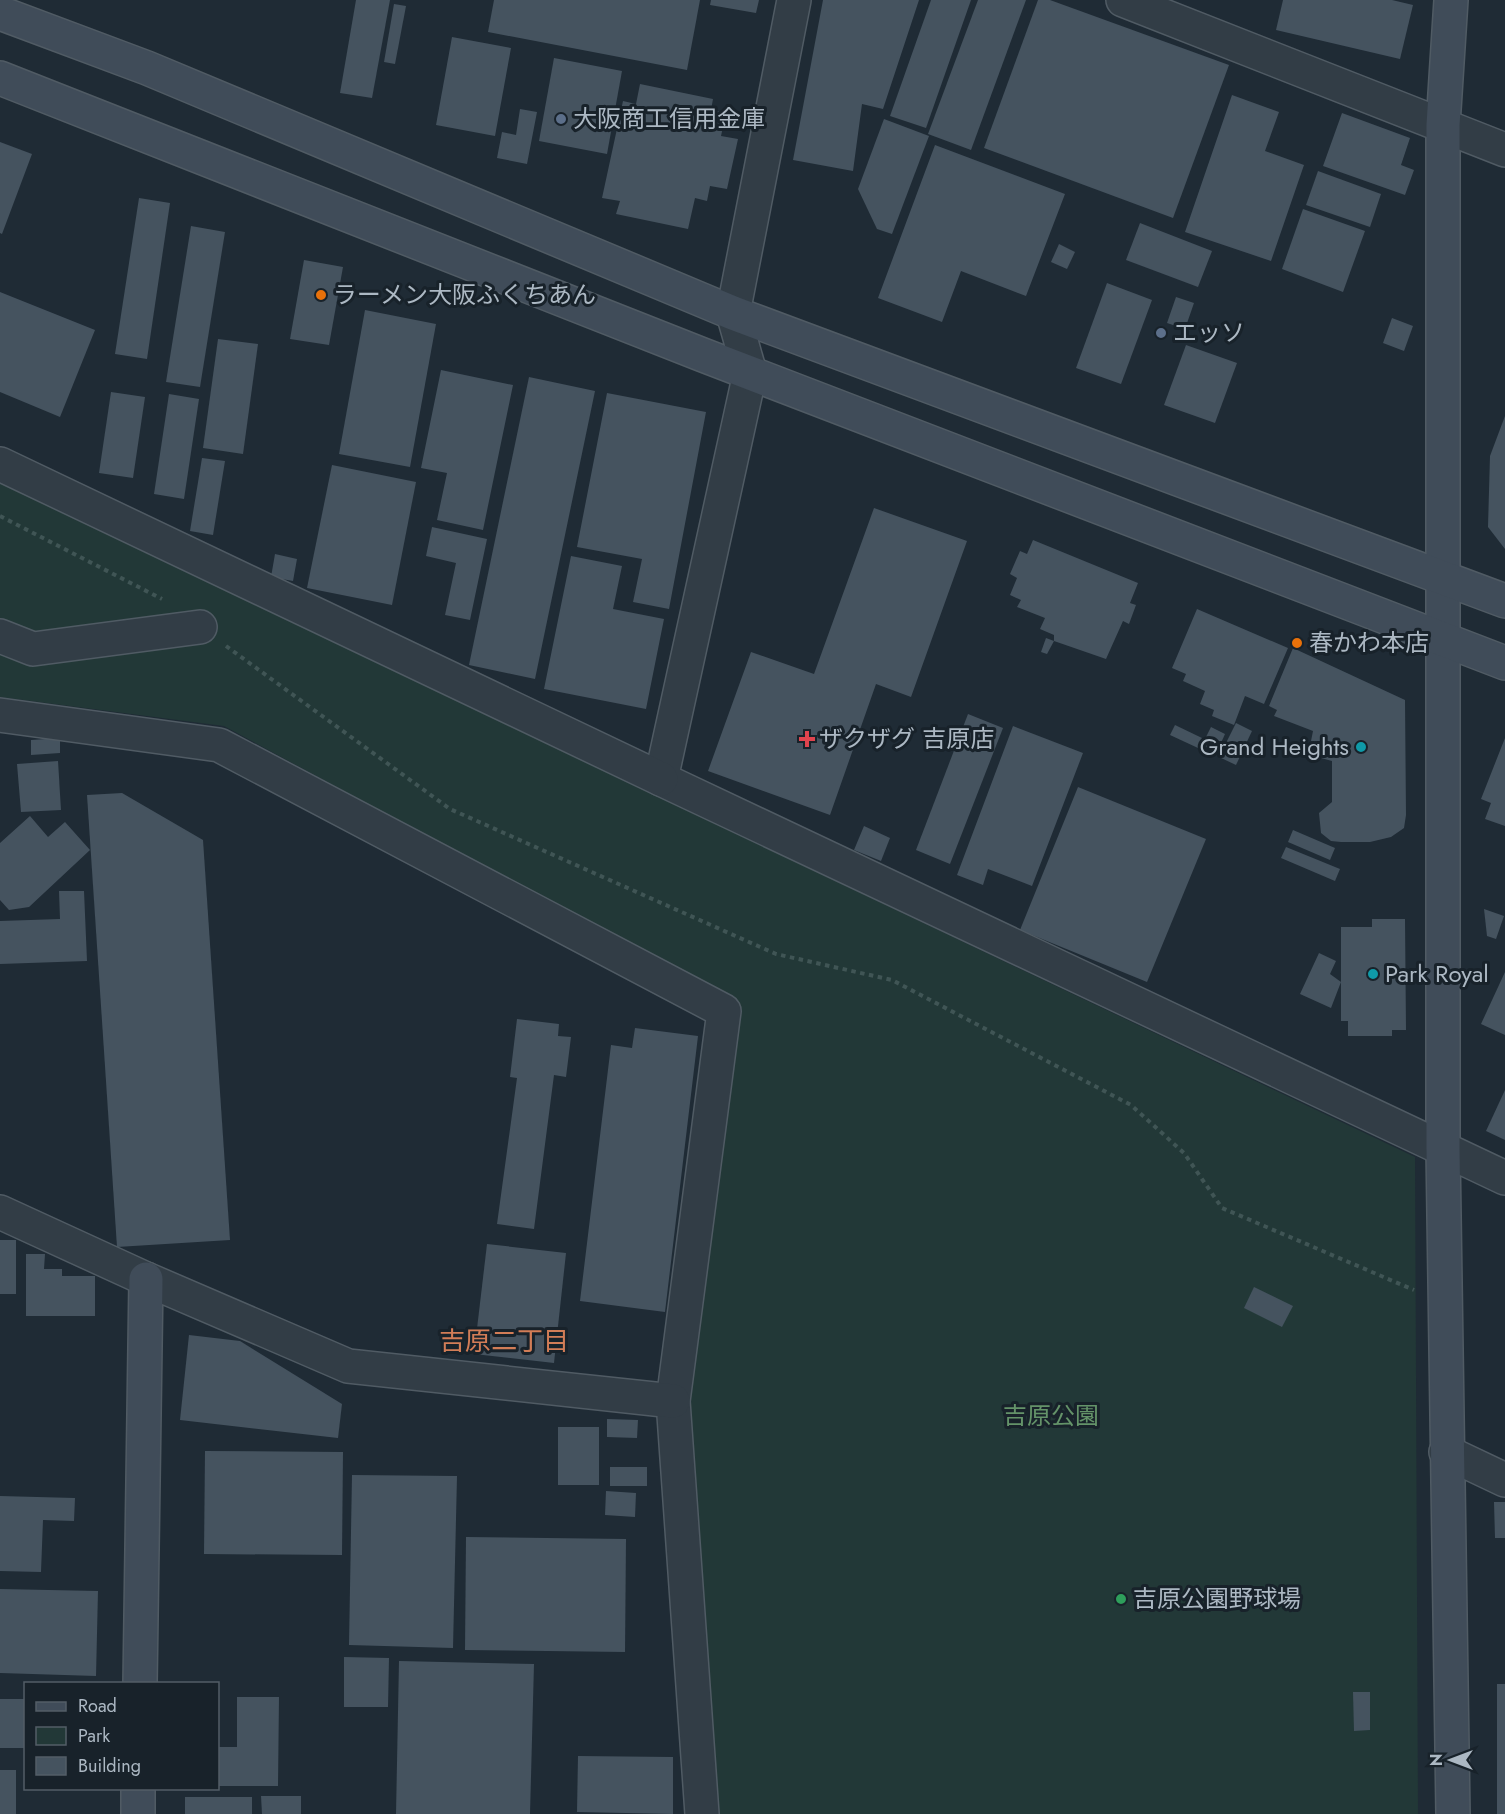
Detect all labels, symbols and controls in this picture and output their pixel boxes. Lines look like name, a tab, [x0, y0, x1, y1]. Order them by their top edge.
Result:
place label: 大阪商工信用金庫	[573, 101, 765, 136]
marker: 大阪商工信用金庫	[554, 112, 568, 126]
place label: ラーメン大阪ふくちあん	[333, 277, 596, 312]
marker: ラーメン大阪ふくちあん	[314, 288, 328, 302]
place label: エッソ	[1173, 315, 1245, 350]
marker: エッソ	[1154, 326, 1168, 340]
place label: 春かわ本店	[1309, 625, 1429, 660]
marker: 春かわ本店	[1290, 636, 1304, 650]
place label: ザクザグ 吉原店	[819, 721, 994, 756]
place label: Grand Heights	[1200, 729, 1349, 764]
marker: ザクザグ 吉原店	[800, 732, 814, 746]
marker: Grand Heights	[1354, 740, 1368, 754]
place label: Park Royal	[1385, 956, 1489, 991]
marker: Park Royal	[1366, 967, 1380, 981]
district label: 吉原二丁目	[439, 1322, 569, 1360]
park label: 吉原公園	[1003, 1398, 1099, 1433]
place label: 吉原公園野球場	[1133, 1581, 1301, 1616]
marker: 吉原公園野球場	[1114, 1592, 1128, 1606]
legend	[24, 1682, 219, 1790]
text: Road	[78, 1693, 117, 1719]
text: Park	[78, 1723, 110, 1749]
north arrow	[1421, 1730, 1481, 1790]
text: Building	[78, 1753, 141, 1779]
text: N	[1425, 1754, 1448, 1766]

